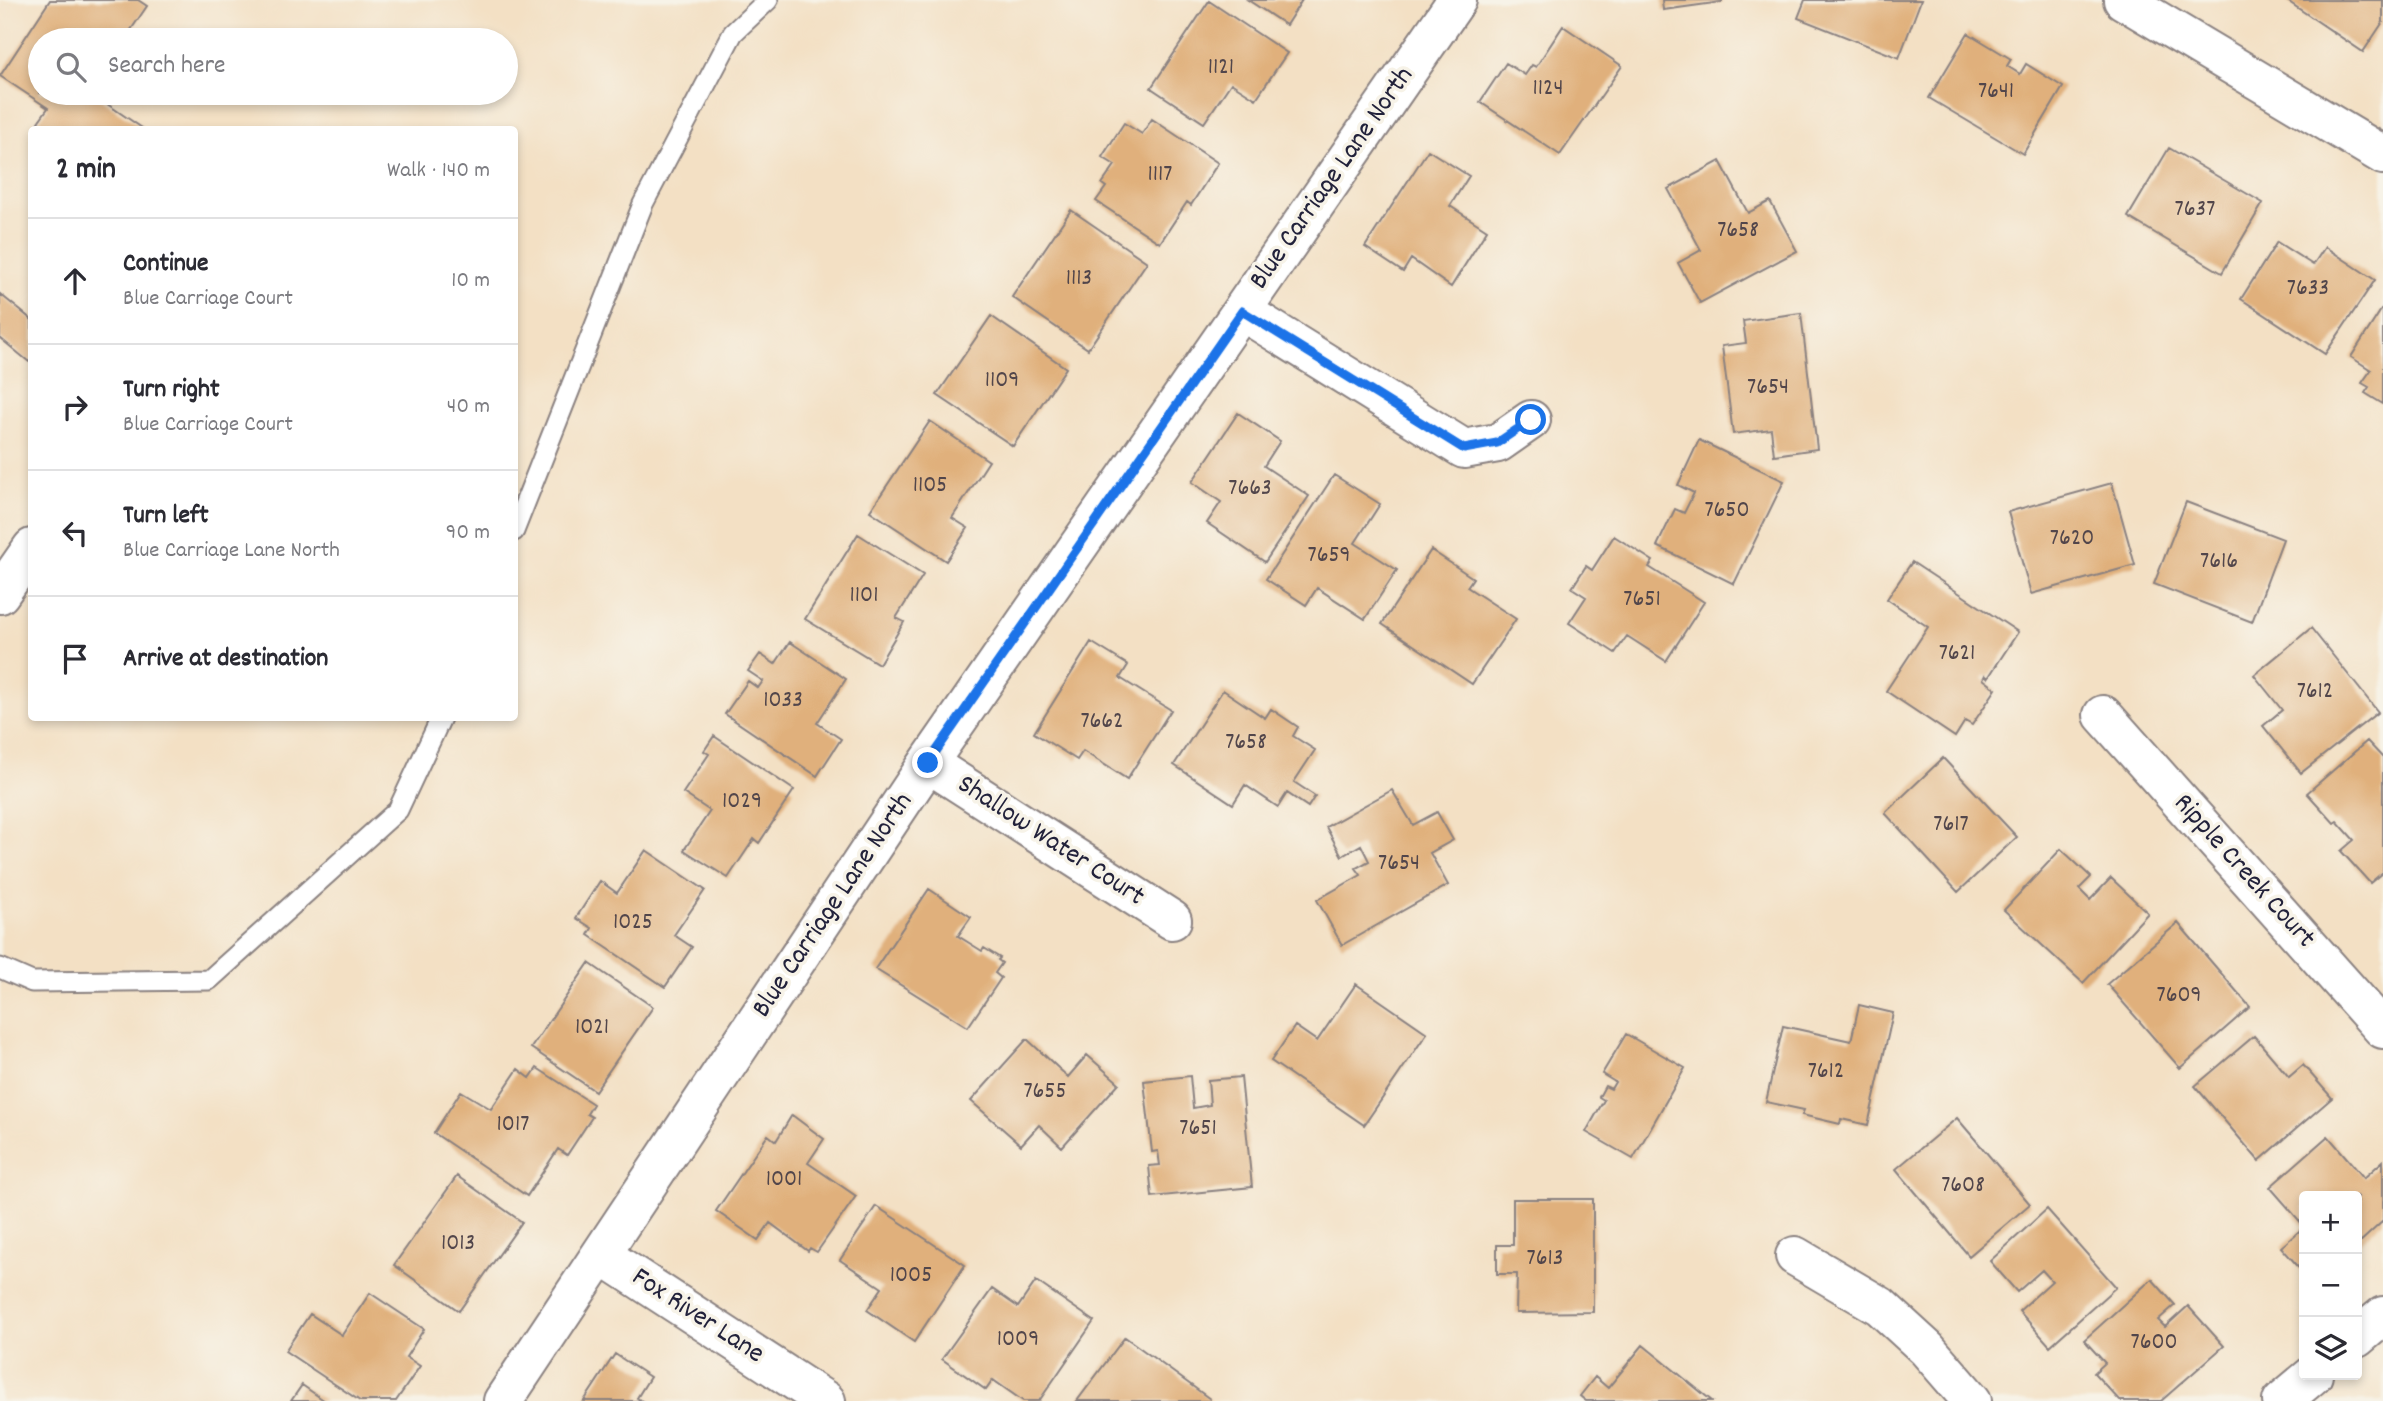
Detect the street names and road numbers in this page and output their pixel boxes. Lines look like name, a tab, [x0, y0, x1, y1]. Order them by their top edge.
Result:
street label: Blue Carriage Lane North	[1241, 59, 1425, 299]
street label: Shallow Water Court	[948, 766, 1152, 918]
street label: Blue Carriage Lane North	[744, 785, 924, 1027]
street label: Ripple Creek Court	[2163, 786, 2323, 958]
street label: Fox River Lane	[623, 1259, 771, 1375]

